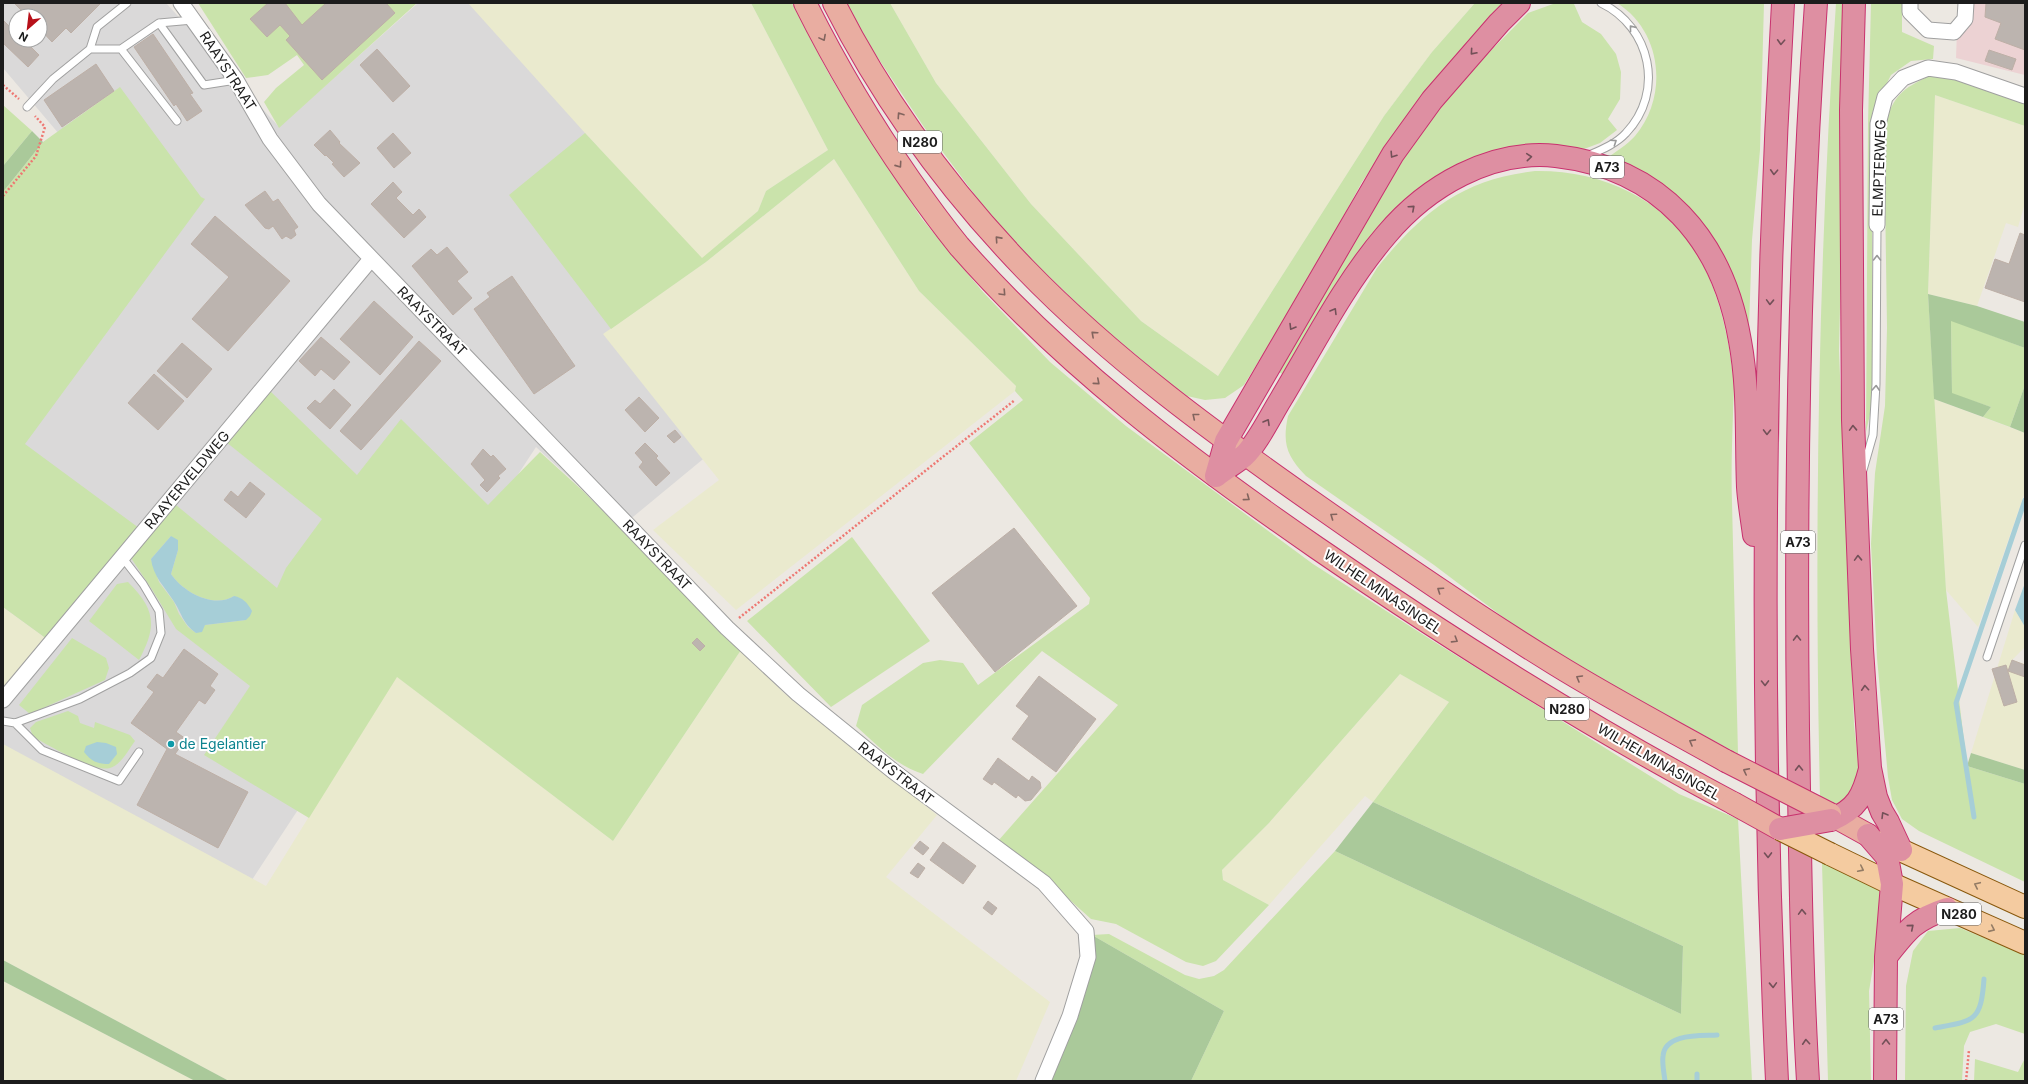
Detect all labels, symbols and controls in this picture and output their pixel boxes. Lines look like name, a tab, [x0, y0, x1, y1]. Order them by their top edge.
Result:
north arrow	[8, 8, 48, 48]
one-way arrow	[1629, 25, 1636, 32]
street label: RAAYSTRAAT	[196, 28, 260, 114]
text: N	[16, 29, 30, 45]
one-way arrow	[818, 34, 826, 41]
one-way arrow	[1776, 39, 1785, 45]
one-way arrow	[1471, 48, 1478, 55]
one-way arrow	[898, 112, 905, 119]
street label: ELMPTERWEG	[1868, 119, 1889, 217]
road number: N280	[898, 131, 942, 153]
one-way arrow	[1610, 140, 1617, 147]
one-way arrow	[1390, 151, 1398, 158]
one-way arrow	[1526, 152, 1532, 161]
road number: A73	[1590, 156, 1624, 178]
one-way arrow	[894, 160, 901, 167]
one-way arrow	[1770, 169, 1778, 175]
one-way arrow	[1407, 205, 1415, 212]
one-way arrow	[995, 236, 1003, 244]
one-way arrow	[1873, 255, 1881, 261]
street label: RAAYSTRAAT	[394, 282, 471, 359]
one-way arrow	[998, 288, 1006, 296]
one-way arrow	[1766, 299, 1774, 305]
one-way arrow	[1329, 308, 1336, 315]
one-way arrow	[1289, 323, 1296, 330]
one-way arrow	[1092, 332, 1099, 339]
one-way arrow	[1093, 378, 1100, 385]
one-way arrow	[1872, 385, 1880, 391]
one-way arrow	[1193, 414, 1200, 421]
one-way arrow	[1262, 419, 1269, 426]
one-way arrow	[1849, 425, 1857, 431]
street label: RAAYERVELDWEG	[141, 427, 233, 532]
one-way arrow	[1763, 429, 1771, 435]
one-way arrow	[1243, 493, 1250, 500]
one-way arrow	[1330, 513, 1337, 521]
street label: RAAYSTRAAT	[619, 516, 695, 593]
road number: A73	[1781, 531, 1815, 553]
street label: WILHELMINASINGEL	[1321, 546, 1446, 638]
one-way arrow	[1854, 555, 1863, 561]
one-way arrow	[1437, 587, 1444, 595]
one-way arrow	[1451, 635, 1458, 643]
one-way arrow	[1793, 635, 1801, 641]
one-way arrow	[1576, 675, 1583, 683]
one-way arrow	[1761, 680, 1769, 686]
one-way arrow	[1860, 685, 1869, 691]
road number: N280	[1545, 698, 1589, 720]
street label: WILHELMINASINGEL	[1595, 719, 1724, 804]
place label: de Egelantier	[179, 735, 266, 752]
street label: RAAYSTRAAT	[855, 738, 938, 807]
marker: de Egelantier	[166, 739, 176, 749]
one-way arrow	[1689, 739, 1696, 746]
one-way arrow	[1795, 765, 1803, 771]
one-way arrow	[1742, 768, 1750, 775]
one-way arrow	[1882, 812, 1889, 819]
one-way arrow	[1764, 852, 1772, 858]
one-way arrow	[1857, 864, 1864, 872]
one-way arrow	[1973, 882, 1980, 890]
road number: N280	[1937, 903, 1981, 925]
one-way arrow	[1797, 909, 1806, 915]
one-way arrow	[1907, 924, 1914, 931]
one-way arrow	[1988, 924, 1995, 932]
one-way arrow	[1768, 982, 1777, 988]
road number: A73	[1869, 1008, 1903, 1030]
one-way arrow	[1802, 1039, 1811, 1045]
one-way arrow	[1882, 1039, 1890, 1045]

